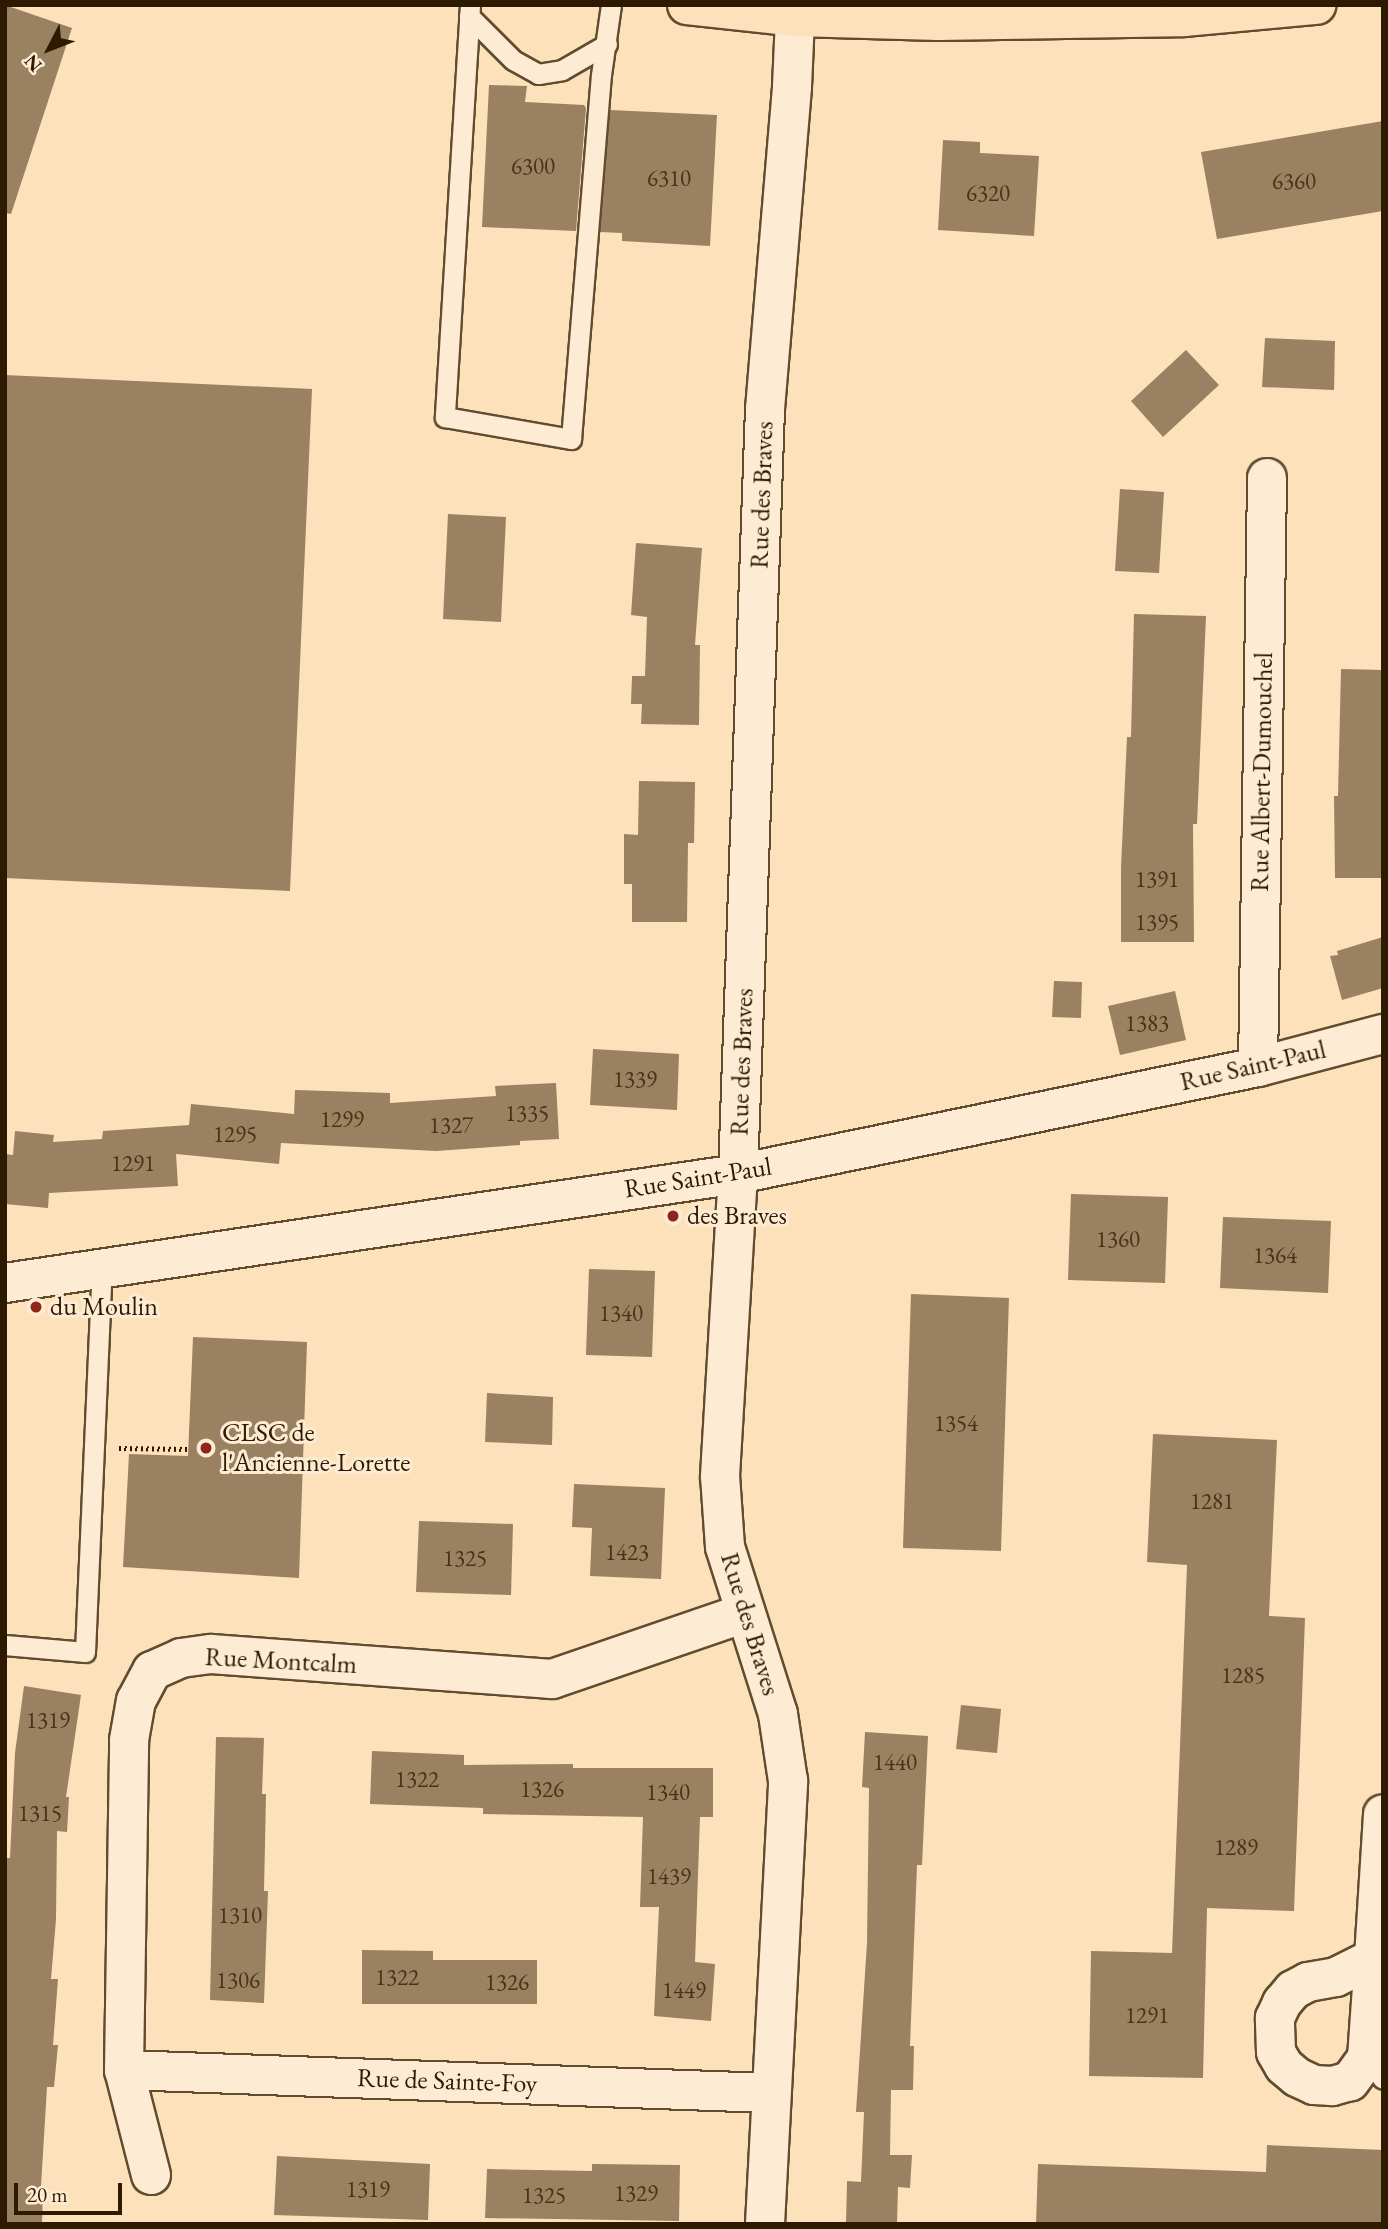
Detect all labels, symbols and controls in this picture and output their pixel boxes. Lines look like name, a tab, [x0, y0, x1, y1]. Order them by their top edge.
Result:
north arrow	[14, 14, 84, 84]
text: N	[19, 49, 47, 77]
house number: 6300	[511, 152, 555, 180]
house number: 6310	[647, 164, 691, 192]
house number: 6360	[1272, 167, 1316, 195]
house number: 6320	[966, 179, 1010, 207]
street label: Rue des Braves	[744, 421, 780, 569]
street label: Rue Albert-Dumouchel	[1244, 652, 1280, 892]
house number: 1391	[1135, 865, 1179, 893]
house number: 1395	[1135, 908, 1179, 936]
street label: Rue des Braves	[724, 988, 760, 1136]
house number: 1383	[1125, 1009, 1169, 1037]
street label: Rue Saint-Paul	[1177, 1034, 1329, 1098]
house number: 1339	[613, 1065, 657, 1093]
house number: 1335	[505, 1099, 549, 1127]
house number: 1299	[320, 1105, 364, 1133]
house number: 1327	[429, 1111, 473, 1139]
house number: 1295	[213, 1120, 257, 1148]
house number: 1291	[111, 1149, 155, 1177]
street label: Rue Saint-Paul	[622, 1151, 774, 1205]
place label: des Braves	[687, 1200, 787, 1232]
marker: des Braves	[665, 1208, 681, 1224]
house number: 1360	[1096, 1225, 1140, 1253]
house number: 1364	[1253, 1241, 1297, 1269]
place label: du Moulin	[50, 1291, 158, 1323]
marker: du Moulin	[28, 1299, 44, 1315]
house number: 1340	[599, 1299, 643, 1327]
house number: 1354	[934, 1409, 978, 1437]
place label: CLSC de l'Ancienne-Lorette	[222, 1417, 410, 1478]
marker: CLSC de l'Ancienne-Lorette	[196, 1438, 216, 1458]
house number: 1281	[1190, 1487, 1234, 1515]
house number: 1423	[605, 1538, 649, 1566]
house number: 1325	[443, 1544, 487, 1572]
street label: Rue des Braves	[714, 1549, 786, 1699]
street label: Rue Montcalm	[204, 1641, 358, 1681]
house number: 1285	[1221, 1661, 1265, 1689]
house number: 1319	[26, 1706, 70, 1734]
house number: 1440	[873, 1748, 917, 1776]
house number: 1322	[395, 1765, 439, 1793]
house number: 1326	[520, 1775, 564, 1803]
house number: 1340	[646, 1778, 690, 1806]
house number: 1315	[18, 1799, 62, 1827]
house number: 1289	[1214, 1833, 1258, 1861]
house number: 1439	[647, 1862, 691, 1890]
house number: 1310	[218, 1901, 262, 1929]
house number: 1322	[375, 1963, 419, 1991]
house number: 1306	[216, 1966, 260, 1994]
house number: 1326	[485, 1968, 529, 1996]
house number: 1449	[662, 1976, 706, 2004]
house number: 1291	[1125, 2001, 1169, 2029]
street label: Rue de Sainte-Foy	[356, 2062, 538, 2100]
scale bar	[18, 2170, 126, 2214]
house number: 1319	[346, 2175, 390, 2203]
house number: 1329	[614, 2179, 658, 2207]
text: 20 m	[27, 2181, 68, 2208]
house number: 1325	[522, 2181, 566, 2209]

